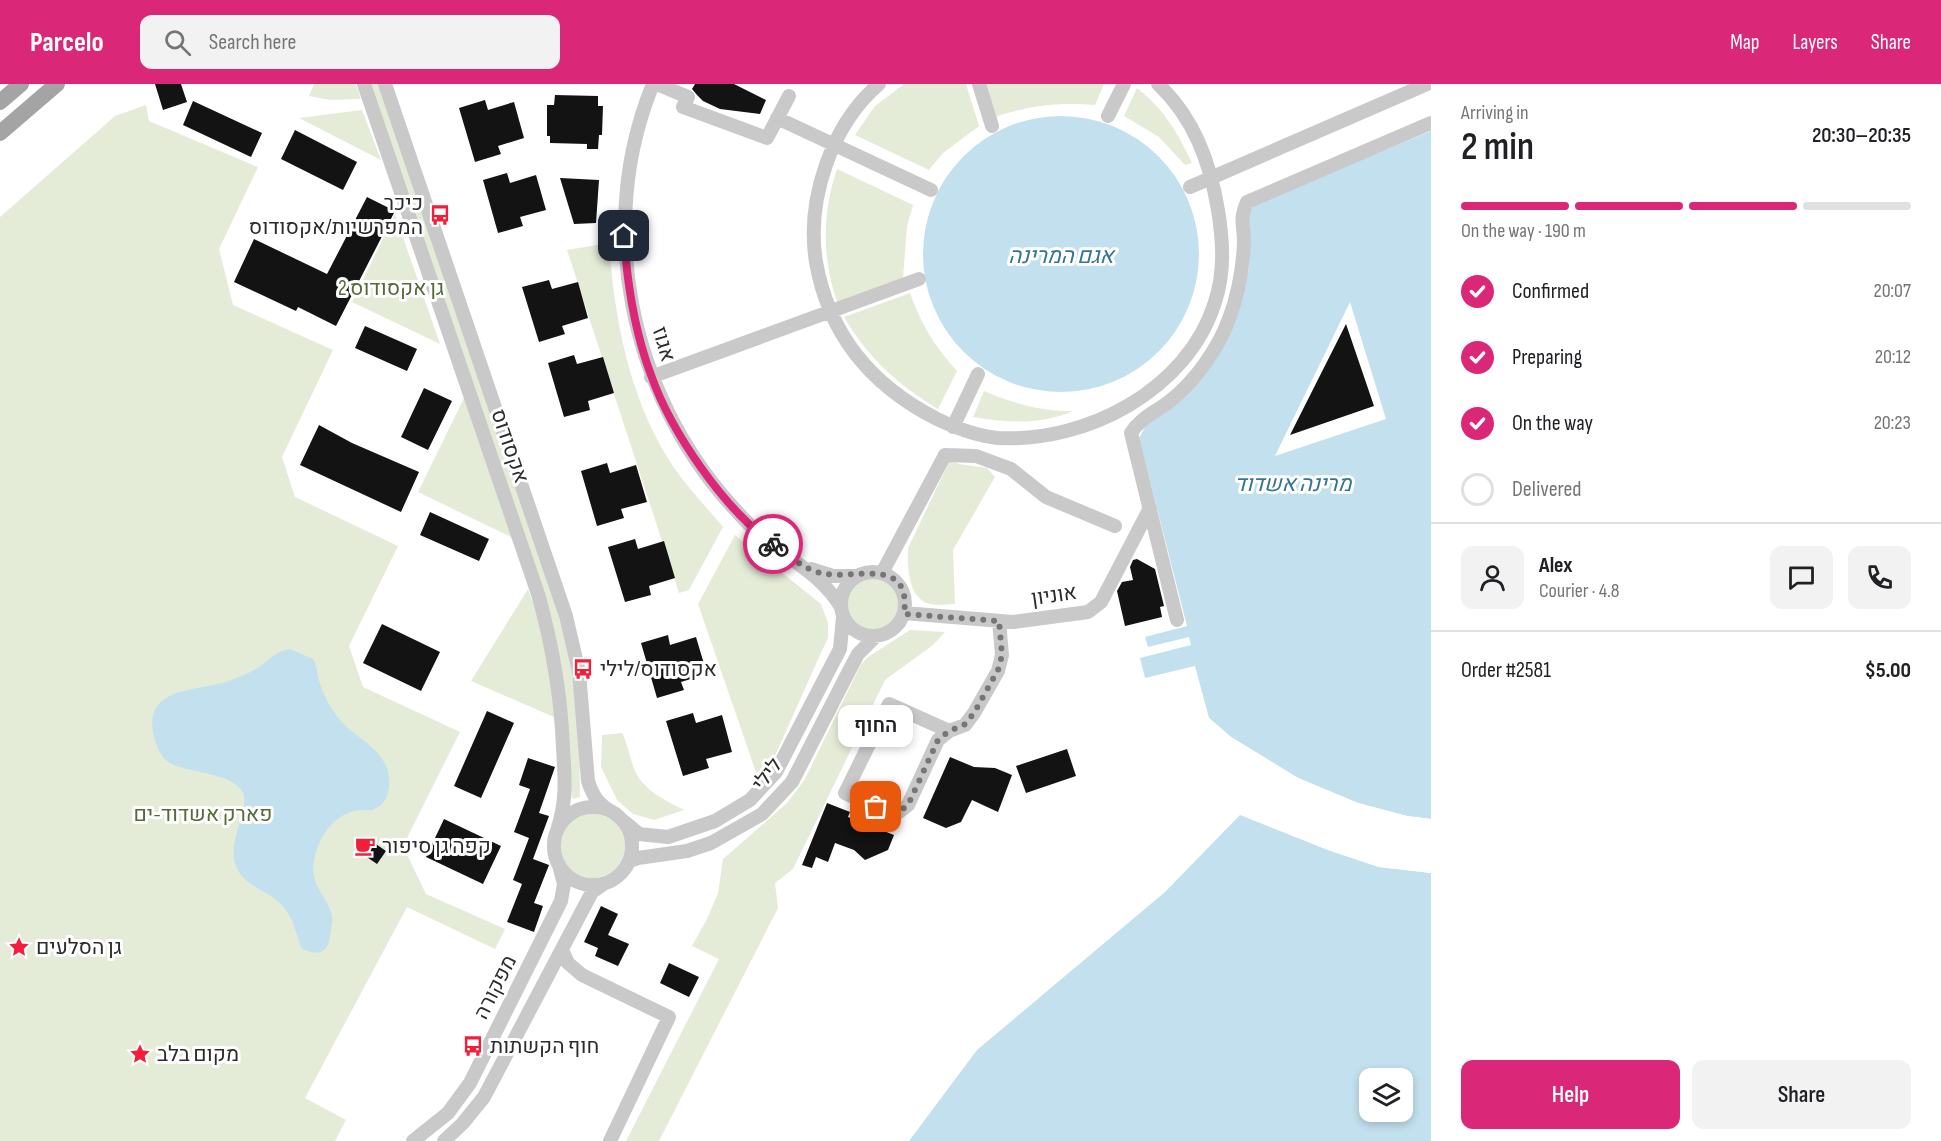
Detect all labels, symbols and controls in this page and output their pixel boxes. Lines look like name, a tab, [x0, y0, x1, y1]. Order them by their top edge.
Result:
search box	[140, 15, 560, 69]
text: Parcelo	[30, 26, 104, 59]
icon: search	[161, 26, 194, 59]
text: Search here	[209, 29, 296, 56]
text: Map	[1730, 30, 1759, 55]
text: Layers	[1792, 30, 1838, 55]
text: Share	[1871, 30, 1911, 55]
text: Arriving in	[1461, 101, 1529, 125]
text: 20:30–20:35	[1812, 122, 1911, 149]
text: 2 min	[1461, 124, 1534, 171]
place label: כיכר המפרשיות/אקסודוס	[249, 191, 423, 240]
bus stop icon: כיכר המפרשיות/אקסודוס	[428, 203, 452, 227]
pin	[598, 210, 649, 261]
icon: home	[607, 219, 640, 252]
text: On the way · 190 m	[1461, 219, 1586, 243]
water label: אגם המרינה	[1008, 243, 1117, 270]
icon: check	[1461, 275, 1494, 308]
park label: גן אקסודוס 2	[338, 276, 444, 301]
text: Confirmed	[1512, 278, 1589, 305]
text: 20:07	[1873, 279, 1911, 303]
street label: אגוז	[647, 324, 680, 365]
icon: check	[1461, 341, 1494, 374]
text: Preparing	[1512, 344, 1582, 371]
text: 20:12	[1875, 345, 1911, 369]
street label: אקסודוס	[485, 406, 534, 486]
icon: check	[1461, 407, 1494, 440]
text: On the way	[1512, 410, 1593, 437]
text: 20:23	[1874, 411, 1911, 435]
water label: מרינה אשדוד	[1235, 471, 1352, 498]
text: Delivered	[1512, 476, 1581, 503]
courier	[743, 514, 803, 574]
icon: bike	[757, 528, 790, 561]
button: person	[1461, 546, 1524, 609]
button: chat	[1770, 546, 1833, 609]
button: phone	[1848, 546, 1911, 609]
text: Alex	[1539, 552, 1572, 579]
text: Courier · 4.8	[1539, 579, 1620, 603]
street label: אוניון	[1030, 580, 1079, 611]
bus stop icon: אקסודוס/לילי	[571, 657, 595, 681]
place label: אקסודוס/לילי	[600, 657, 717, 682]
text: Order #2581	[1461, 657, 1551, 684]
text: $5.00	[1865, 657, 1911, 684]
callout: החוף	[838, 705, 914, 747]
text: החוף	[854, 714, 897, 738]
street label: לילי	[747, 753, 788, 796]
pin	[850, 781, 901, 832]
icon: bag	[859, 790, 892, 823]
park label: פארק אשדוד-ים	[134, 802, 272, 827]
cafe icon: קפה גן סיפור	[353, 834, 377, 858]
place label: קפה גן סיפור	[382, 834, 491, 859]
place icon: גן הסלעים	[7, 935, 31, 959]
place label: גן הסלעים	[36, 935, 122, 960]
street label: מפקורה	[469, 951, 522, 1023]
bus stop icon: חוף הקשתות	[461, 1034, 485, 1058]
place label: חוף הקשתות	[490, 1034, 599, 1059]
place icon: מקום בלב	[128, 1042, 152, 1066]
place label: מקום בלב	[157, 1042, 239, 1067]
button: Help	[1461, 1060, 1680, 1129]
button: Share	[1692, 1060, 1911, 1129]
map controls	[1359, 1068, 1413, 1122]
button: layers	[1359, 1068, 1413, 1122]

